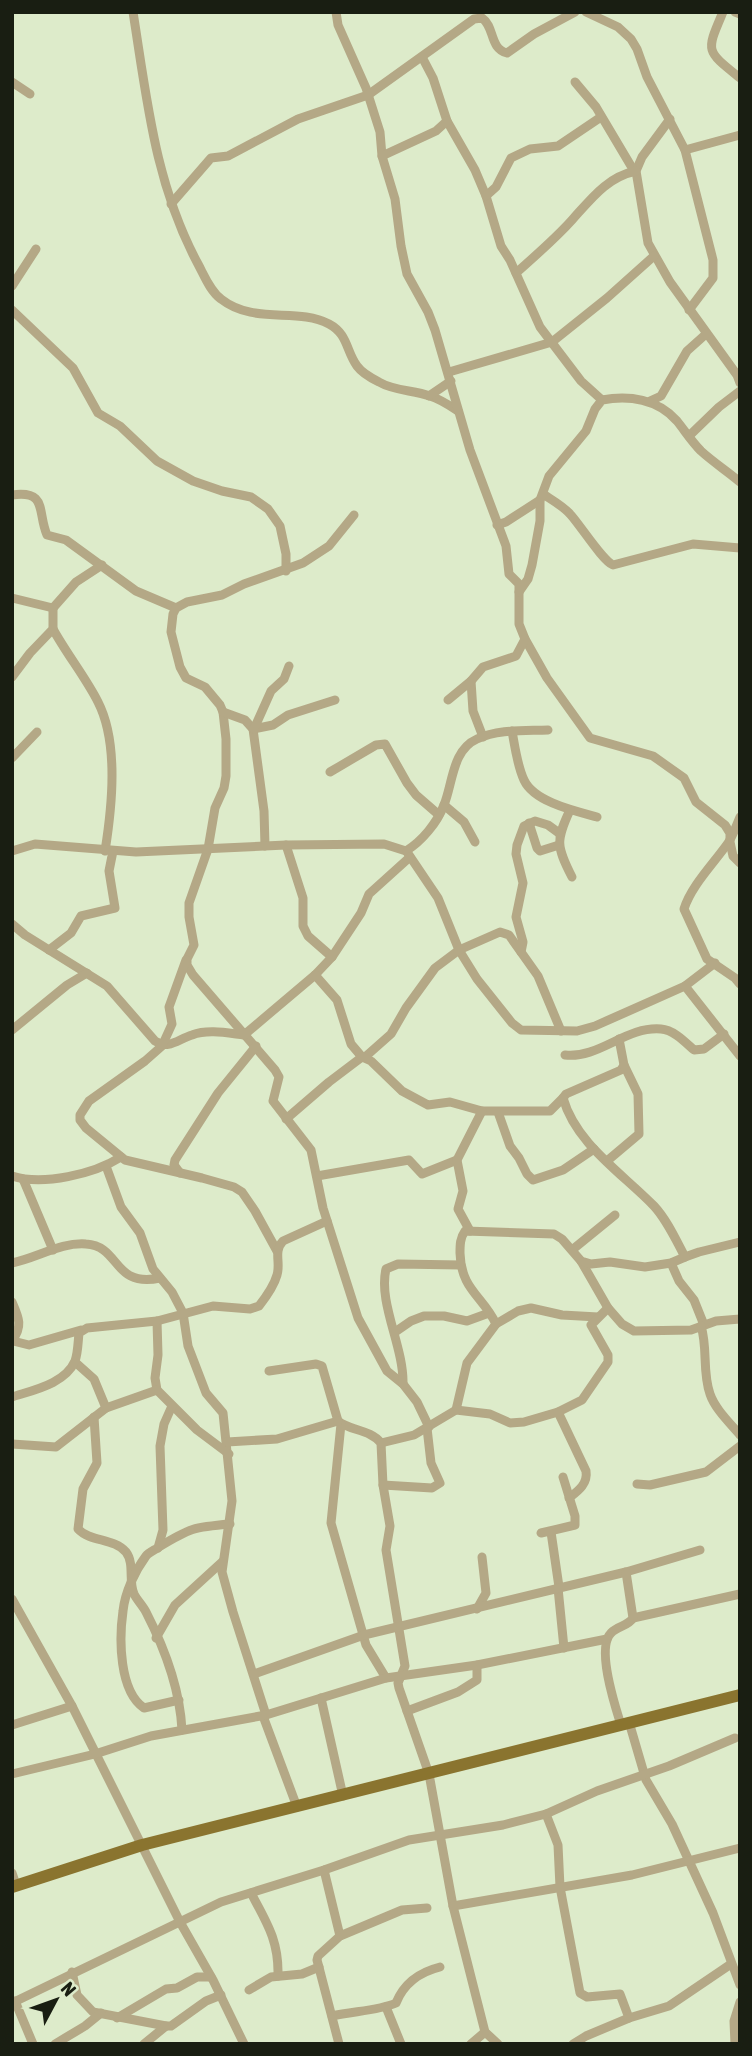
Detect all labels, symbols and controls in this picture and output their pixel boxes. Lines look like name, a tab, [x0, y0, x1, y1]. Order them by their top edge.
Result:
north arrow	[21, 1965, 91, 2035]
text: N	[57, 1977, 81, 2000]

